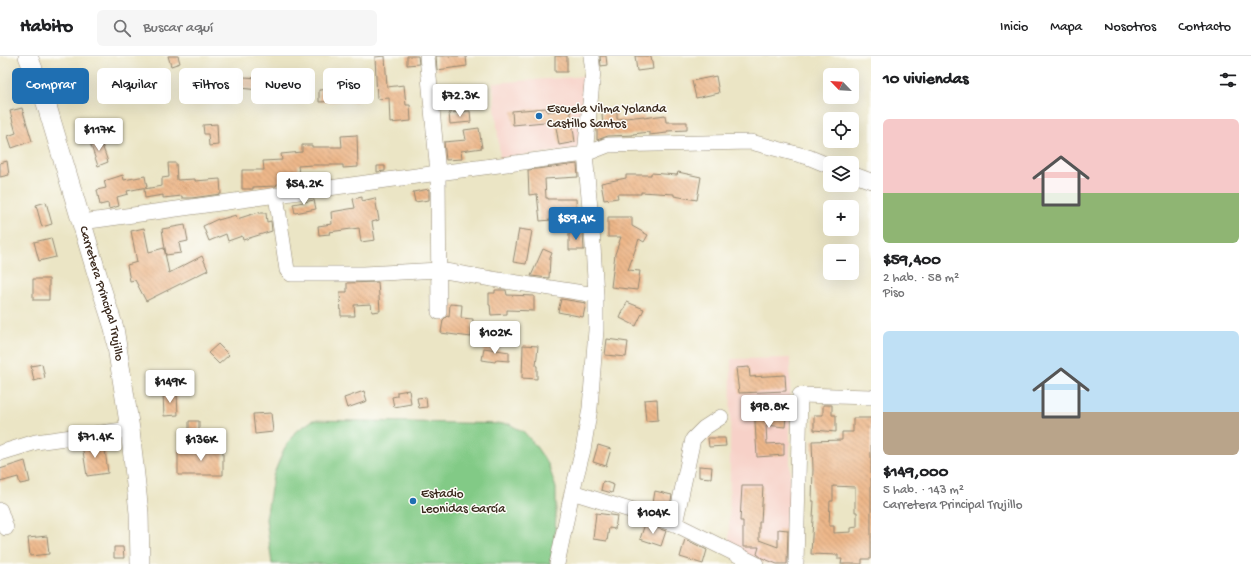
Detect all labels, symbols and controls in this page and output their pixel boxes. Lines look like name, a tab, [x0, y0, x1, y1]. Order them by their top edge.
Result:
search box	[97, 10, 377, 46]
text: Habito	[20, 16, 73, 39]
icon: search	[111, 17, 133, 39]
text: Buscar aquí	[143, 19, 213, 37]
text: Inicio	[1000, 19, 1028, 36]
text: Mapa	[1050, 19, 1082, 36]
text: Nosotros	[1104, 19, 1156, 36]
text: Contacto	[1178, 19, 1231, 36]
chip: Comprar	[12, 68, 89, 104]
chip: Alquilar	[97, 68, 171, 104]
chip: Filtros	[179, 68, 243, 104]
chip: Nuevo	[251, 68, 315, 104]
chip: Piso	[323, 68, 374, 104]
north arrow	[823, 68, 859, 104]
map controls	[823, 68, 859, 280]
icon: filters	[1217, 69, 1239, 91]
text: 10 viviendas	[883, 70, 968, 90]
pin: $72.3K	[427, 84, 493, 118]
text: $72.3K	[442, 89, 478, 104]
place label: Escuela Vilma Yolanda Castillo Santos	[547, 102, 667, 132]
marker: Escuela Vilma Yolanda Castillo Santos	[534, 111, 544, 121]
button: locate	[823, 112, 859, 148]
pin: $117K	[71, 118, 127, 152]
text: $117K	[84, 123, 114, 138]
icon: home	[1025, 145, 1097, 217]
button: layers	[823, 156, 859, 192]
pin: $54.2K	[271, 172, 337, 206]
text: $54.2K	[286, 177, 322, 192]
button: +	[823, 200, 859, 236]
pin: $59.4K	[543, 207, 609, 241]
text: $59.4K	[558, 212, 594, 227]
street label: Carretera Principal Trujillo	[76, 224, 127, 362]
button: −	[823, 244, 859, 280]
text: $59,400	[883, 251, 941, 271]
text: 2 hab. · 58 m²	[883, 271, 959, 286]
text: Piso	[883, 286, 905, 301]
pin: $102K	[467, 321, 523, 355]
text: $102K	[479, 326, 511, 341]
icon: home	[1025, 357, 1097, 429]
pin: $149K	[142, 370, 198, 404]
text: $149K	[155, 375, 185, 390]
pin: $98.8K	[736, 395, 802, 429]
text: $98.8K	[750, 400, 788, 415]
pin: $71.4K	[62, 425, 128, 459]
pin: $136K	[173, 428, 229, 462]
text: $71.4K	[77, 430, 113, 445]
text: $136K	[185, 433, 217, 448]
text: $149,000	[883, 463, 948, 483]
text: 5 hab. · 143 m²	[883, 483, 964, 498]
place label: Estadio Leonidas García	[421, 487, 506, 517]
marker: Estadio Leonidas García	[408, 496, 418, 506]
text: Carretera Principal Trujillo	[883, 498, 1022, 513]
pin: $104K	[625, 501, 681, 535]
text: $104K	[637, 506, 669, 521]

